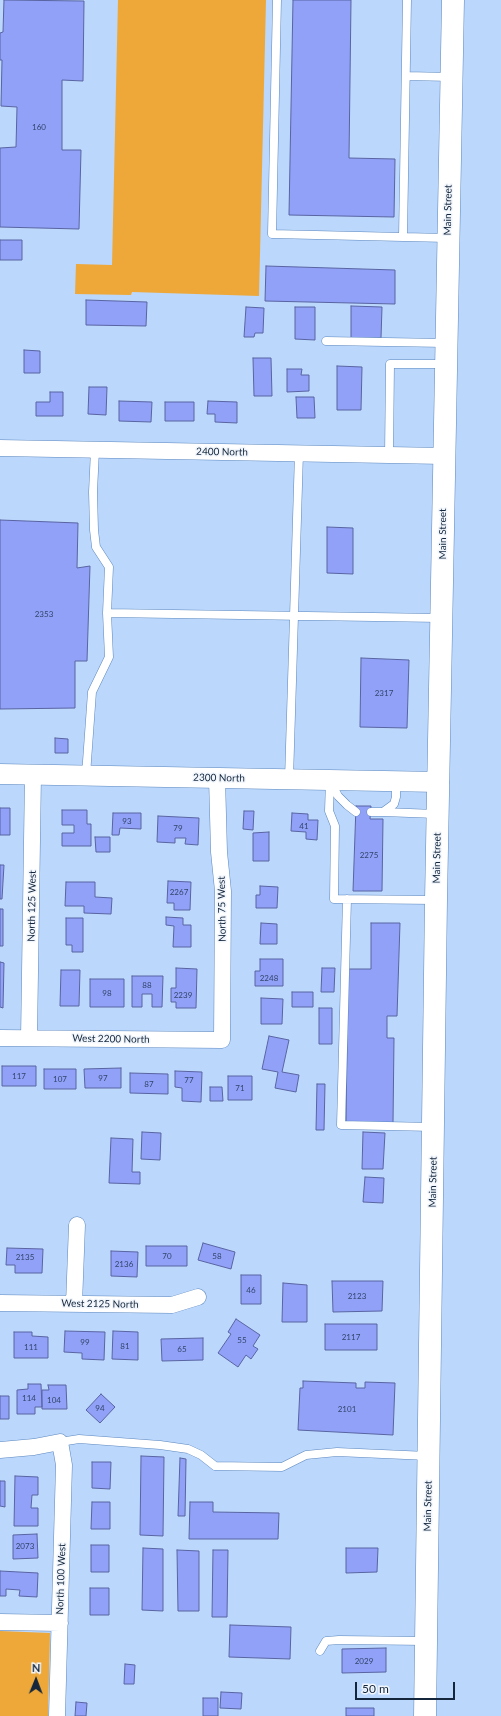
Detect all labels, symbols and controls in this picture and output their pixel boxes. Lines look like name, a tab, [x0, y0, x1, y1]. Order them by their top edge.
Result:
house number: 160	[32, 122, 46, 132]
street label: Main Street	[442, 184, 454, 236]
street label: 2400 North	[196, 446, 248, 458]
street label: Main Street	[437, 509, 449, 559]
house number: 2353	[35, 609, 53, 619]
house number: 2317	[375, 688, 393, 698]
street label: 2300 North	[193, 772, 245, 784]
house number: 93	[122, 816, 132, 826]
house number: 41	[299, 821, 309, 831]
house number: 79	[173, 823, 183, 833]
street label: Main Street	[431, 832, 443, 884]
house number: 2275	[360, 850, 378, 860]
street label: North 125 West	[25, 870, 39, 942]
street label: North 75 West	[215, 876, 229, 942]
house number: 2267	[170, 887, 188, 897]
house number: 2248	[260, 973, 278, 983]
house number: 88	[142, 980, 152, 990]
house number: 98	[102, 988, 112, 998]
house number: 2239	[174, 990, 192, 1000]
street label: West 2200 North	[72, 1032, 150, 1046]
house number: 117	[12, 1071, 26, 1081]
house number: 97	[98, 1073, 108, 1083]
house number: 107	[53, 1074, 67, 1084]
house number: 77	[184, 1075, 194, 1085]
house number: 87	[144, 1079, 154, 1089]
house number: 71	[235, 1083, 245, 1093]
street label: Main Street	[427, 1156, 439, 1208]
house number: 70	[162, 1251, 172, 1261]
house number: 58	[212, 1251, 222, 1261]
house number: 2135	[16, 1252, 34, 1262]
house number: 2136	[115, 1259, 133, 1269]
house number: 46	[246, 1285, 256, 1295]
house number: 2123	[348, 1291, 366, 1301]
street label: West 2125 North	[61, 1297, 139, 1311]
house number: 2117	[342, 1332, 360, 1342]
house number: 55	[237, 1335, 247, 1345]
house number: 99	[80, 1337, 90, 1347]
house number: 81	[120, 1341, 130, 1351]
house number: 111	[24, 1342, 38, 1352]
house number: 65	[177, 1344, 187, 1354]
house number: 114	[22, 1393, 36, 1403]
house number: 104	[47, 1395, 61, 1405]
house number: 94	[95, 1403, 105, 1413]
house number: 2101	[338, 1404, 356, 1414]
street label: Main Street	[422, 1480, 434, 1532]
house number: 2073	[16, 1541, 34, 1551]
street label: North 100 West	[54, 1543, 68, 1615]
house number: 2029	[355, 1656, 373, 1666]
north arrow	[16, 1660, 56, 1700]
text: N	[32, 1661, 41, 1674]
scale bar	[357, 1674, 457, 1700]
text: 50 m	[362, 1681, 389, 1696]

